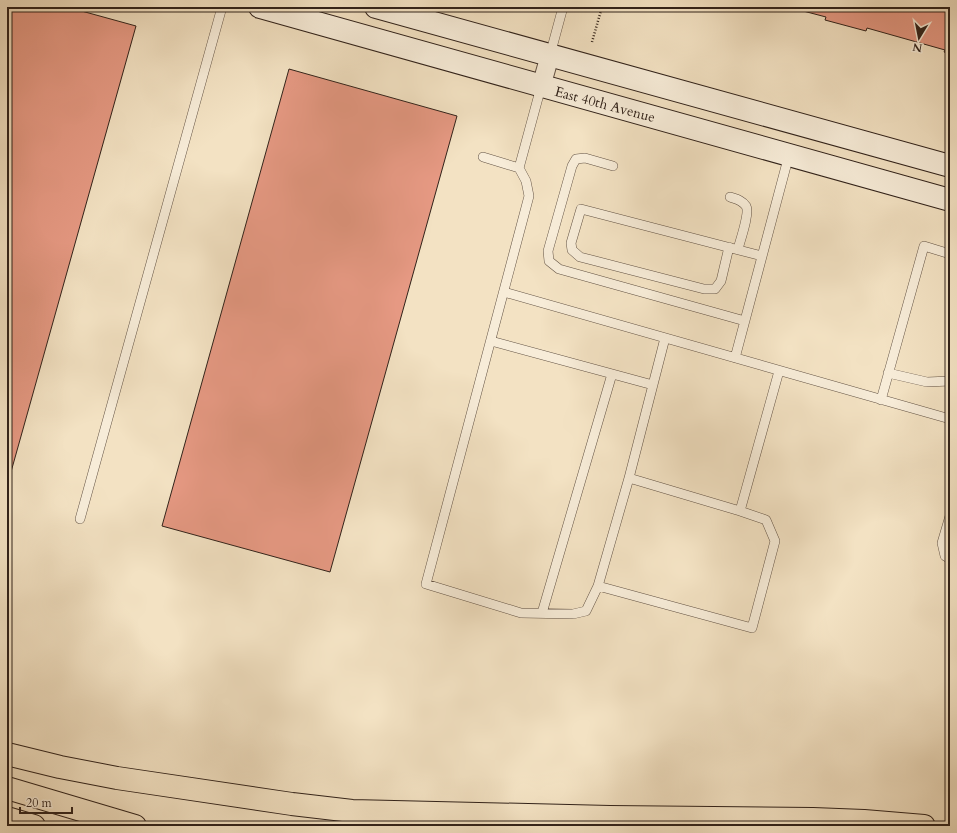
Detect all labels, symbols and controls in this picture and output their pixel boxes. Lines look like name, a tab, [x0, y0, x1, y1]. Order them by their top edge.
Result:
north arrow	[899, 18, 939, 58]
text: N	[911, 39, 923, 56]
street label: East 40th Avenue	[553, 82, 657, 127]
scale bar	[20, 789, 72, 815]
text: 20 m	[26, 795, 53, 811]

